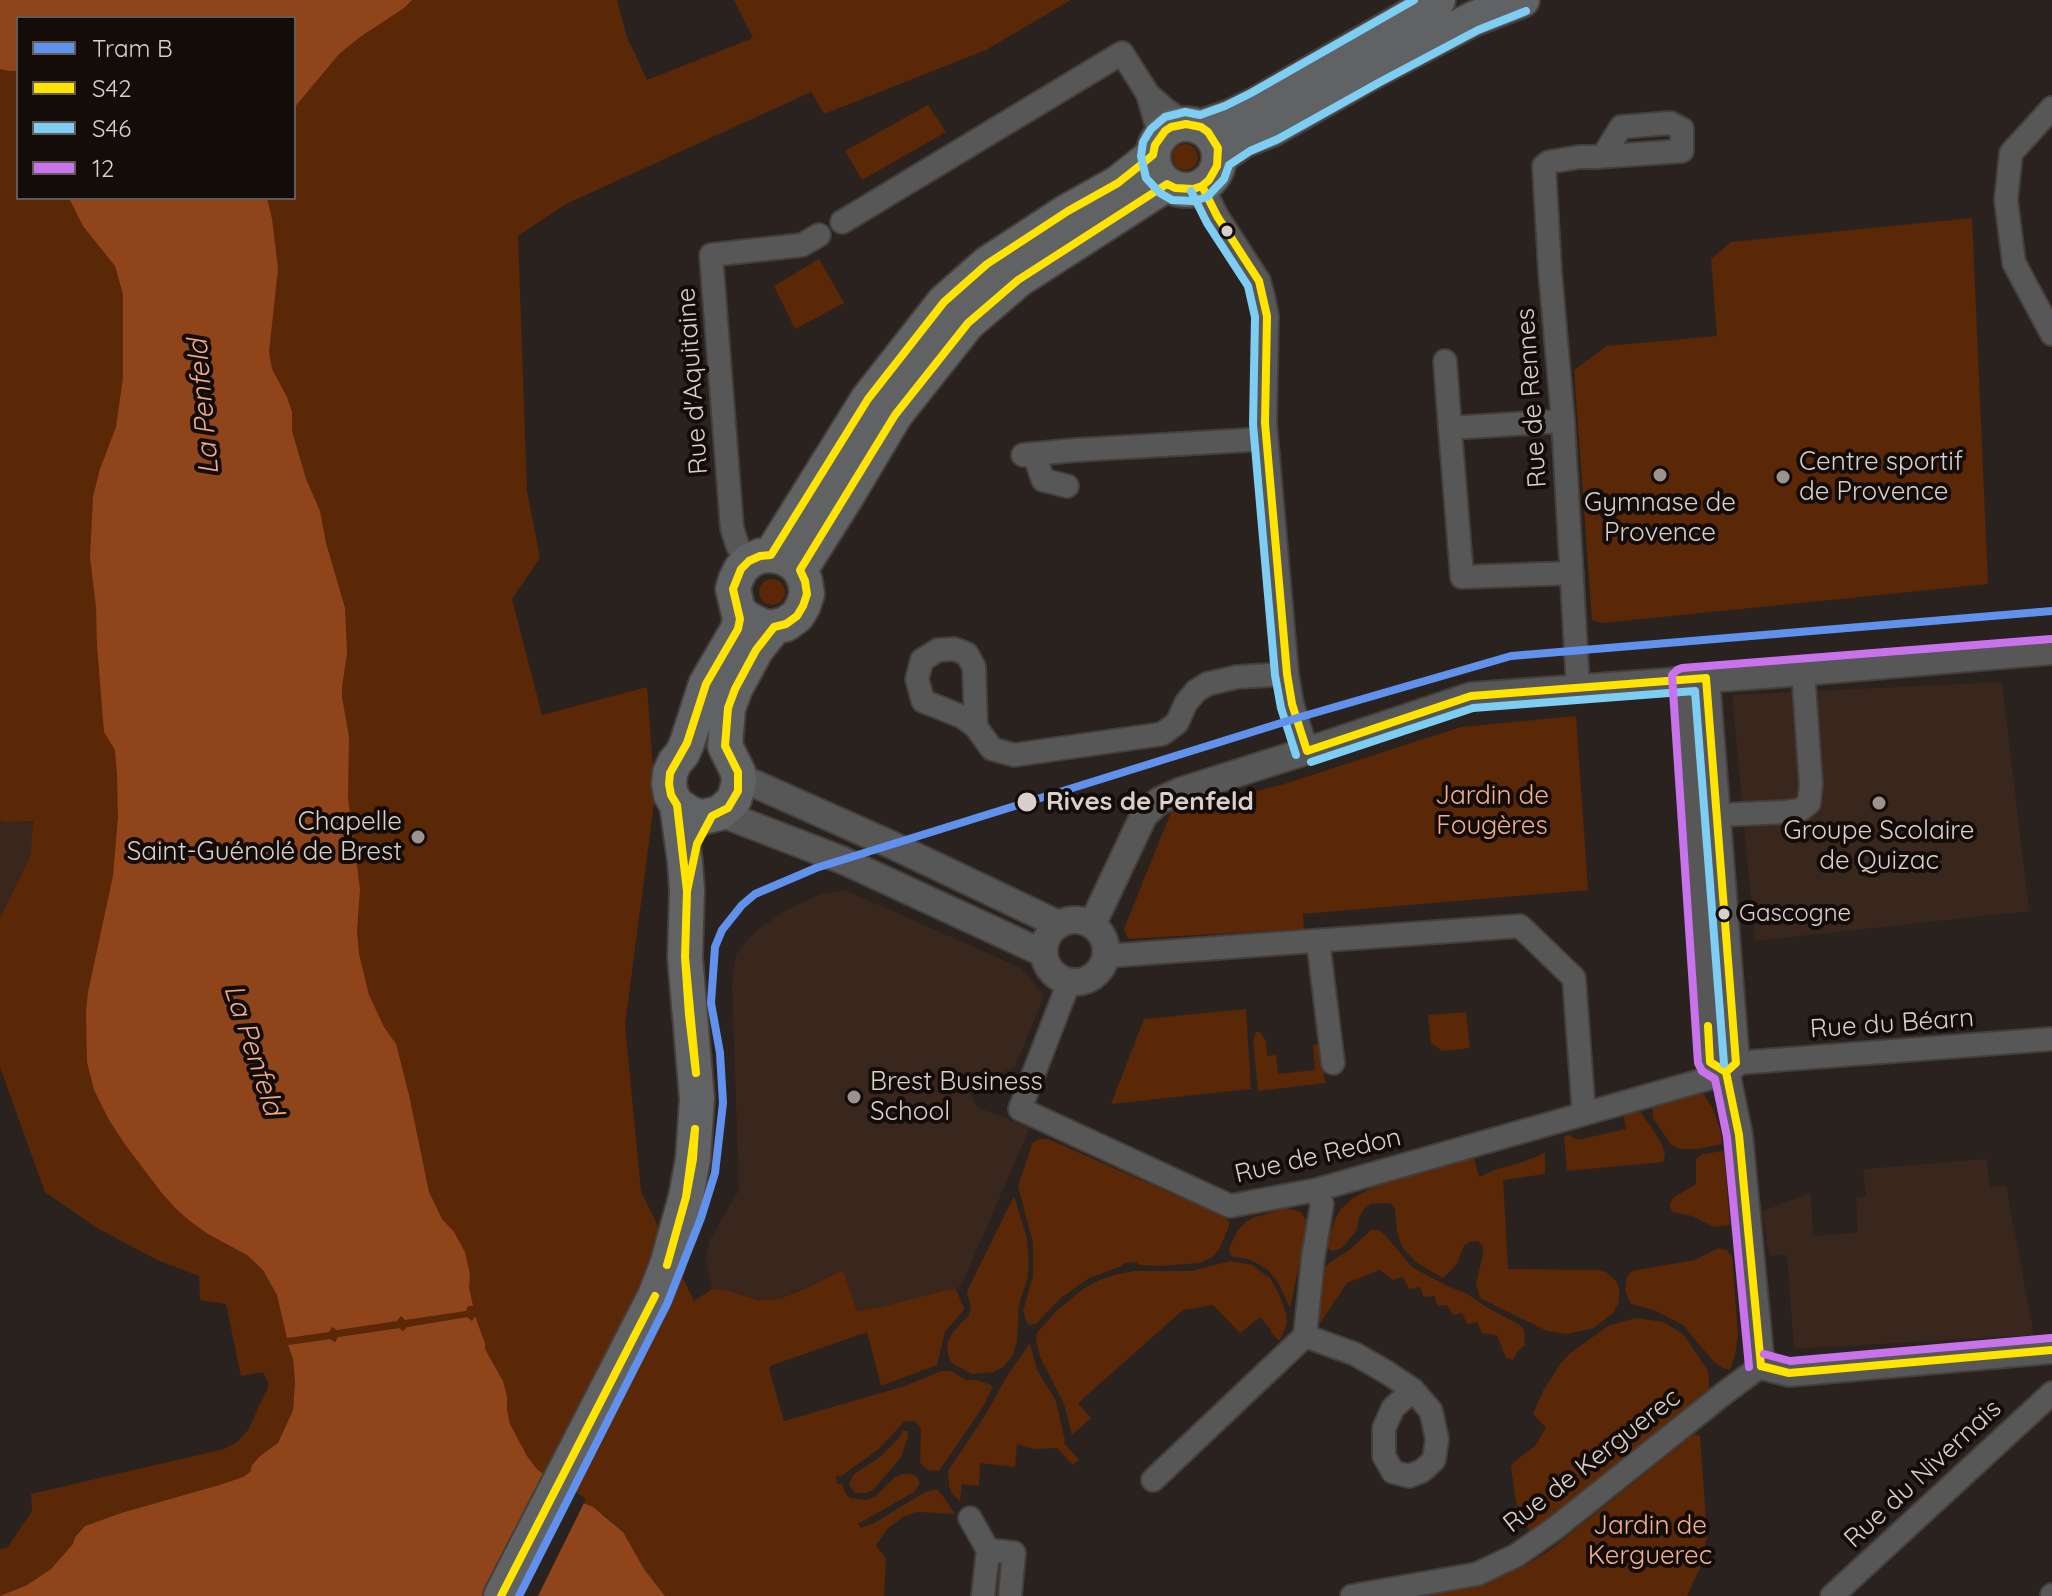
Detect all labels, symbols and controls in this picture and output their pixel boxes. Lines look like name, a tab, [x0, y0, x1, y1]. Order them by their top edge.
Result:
legend	[16, 16, 296, 200]
text: Tram B	[92, 33, 173, 63]
text: S42	[92, 73, 131, 103]
text: S46	[92, 113, 131, 143]
text: 12	[92, 153, 114, 183]
unlabelled marker	[1219, 223, 1235, 239]
street label: Rue d'Aquitaine	[671, 286, 715, 476]
street label: Rue de Rennes	[1510, 307, 1554, 489]
water label: La Penfeld	[181, 338, 227, 476]
place label: Centre sportif de Provence	[1799, 446, 1963, 508]
marker: Gymnase de Provence	[1651, 466, 1669, 484]
marker: Centre sportif de Provence	[1774, 468, 1792, 486]
place label: Gymnase de Provence	[1584, 487, 1736, 548]
park label: Jardin de Fougères	[1435, 780, 1549, 842]
place label: Rives de Penfeld	[1046, 786, 1254, 818]
marker: Rives de Penfeld	[1015, 790, 1039, 814]
marker: Groupe Scolaire de Quizac	[1870, 794, 1888, 812]
place label: Chapelle Saint-Guénolé de Brest	[127, 806, 402, 868]
place label: Groupe Scolaire de Quizac	[1784, 815, 1974, 876]
marker: Chapelle Saint-Guénolé de Brest	[409, 828, 427, 846]
place label: Gascogne	[1739, 900, 1851, 928]
marker: Gascogne	[1716, 906, 1732, 922]
water label: La Penfeld	[216, 980, 290, 1120]
street label: Rue du Béarn	[1809, 1003, 1975, 1045]
place label: Brest Business School	[870, 1066, 1043, 1128]
marker: Brest Business School	[845, 1088, 863, 1106]
street label: Rue de Redon	[1232, 1122, 1404, 1190]
street label: Rue de Kerguerec	[1497, 1382, 1687, 1540]
street label: Rue du Nivernais	[1838, 1393, 2008, 1555]
park label: Jardin de Kerguerec	[1588, 1510, 1712, 1572]

